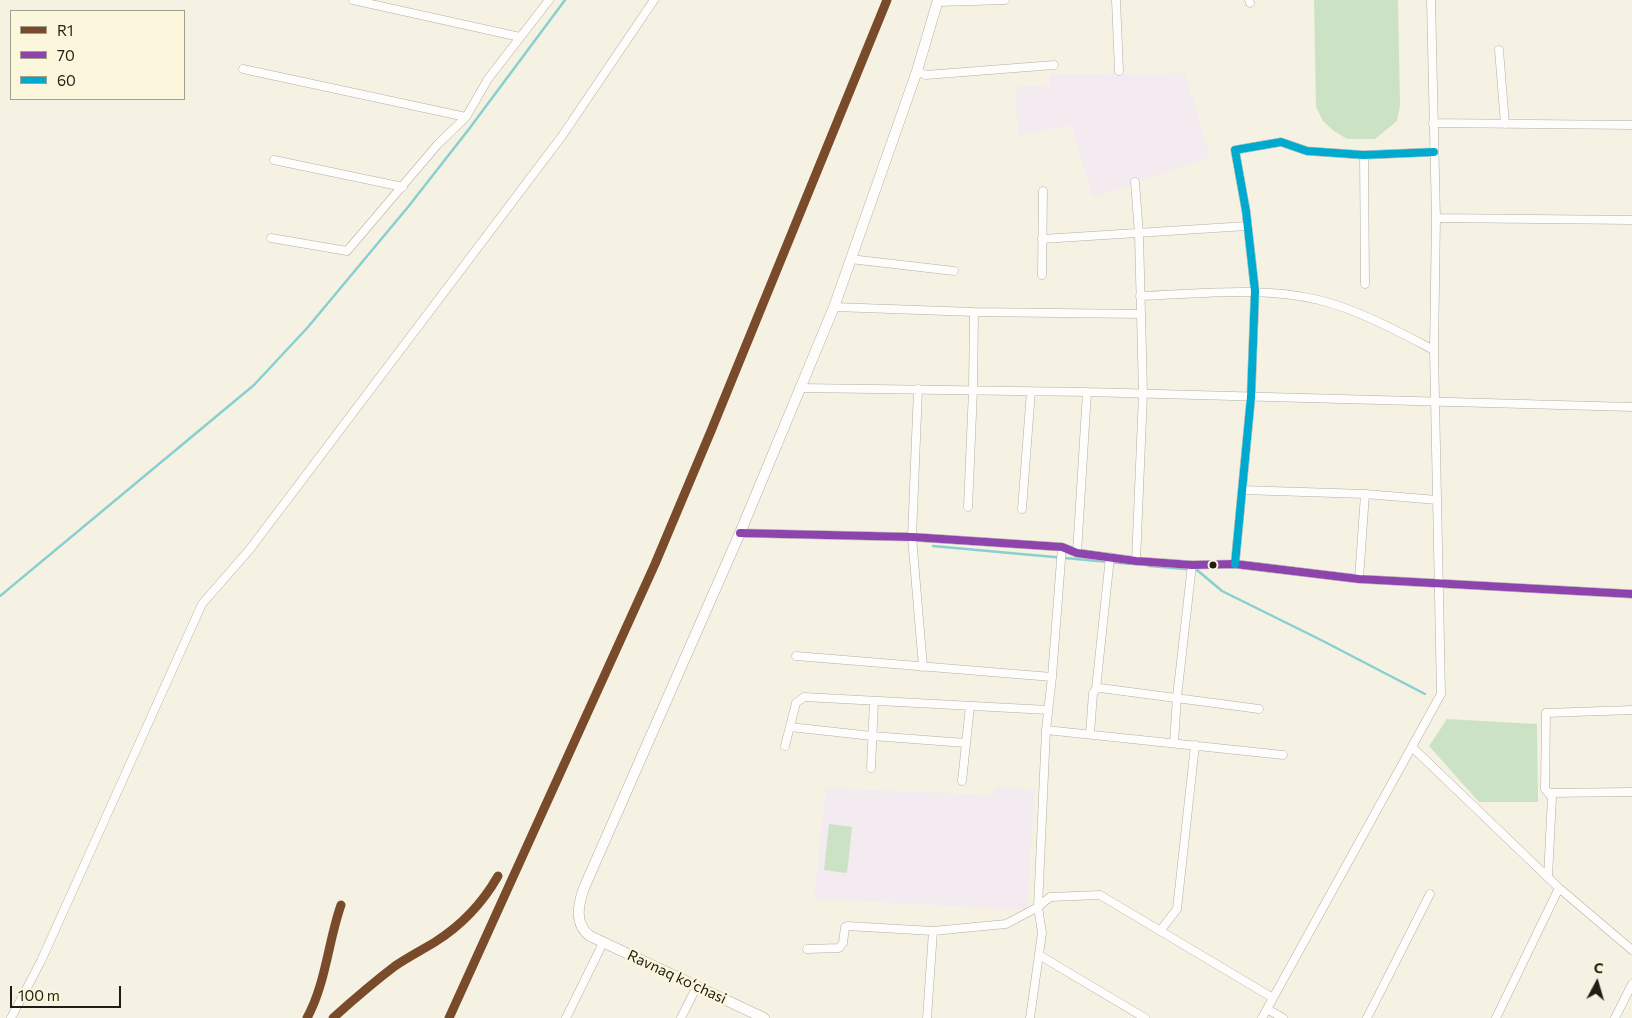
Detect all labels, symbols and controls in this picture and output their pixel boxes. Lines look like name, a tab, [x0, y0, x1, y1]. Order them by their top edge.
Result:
legend	[10, 10, 185, 100]
text: R1	[57, 21, 73, 39]
text: 70	[57, 46, 75, 64]
text: 60	[57, 71, 76, 89]
unlabelled marker	[1208, 560, 1218, 570]
street label: Ravnaq ko‘chasi	[625, 946, 729, 1008]
north arrow	[1572, 958, 1622, 1008]
text: С	[1593, 959, 1604, 977]
scale bar	[12, 976, 124, 1008]
text: 100 m	[18, 986, 60, 1004]

